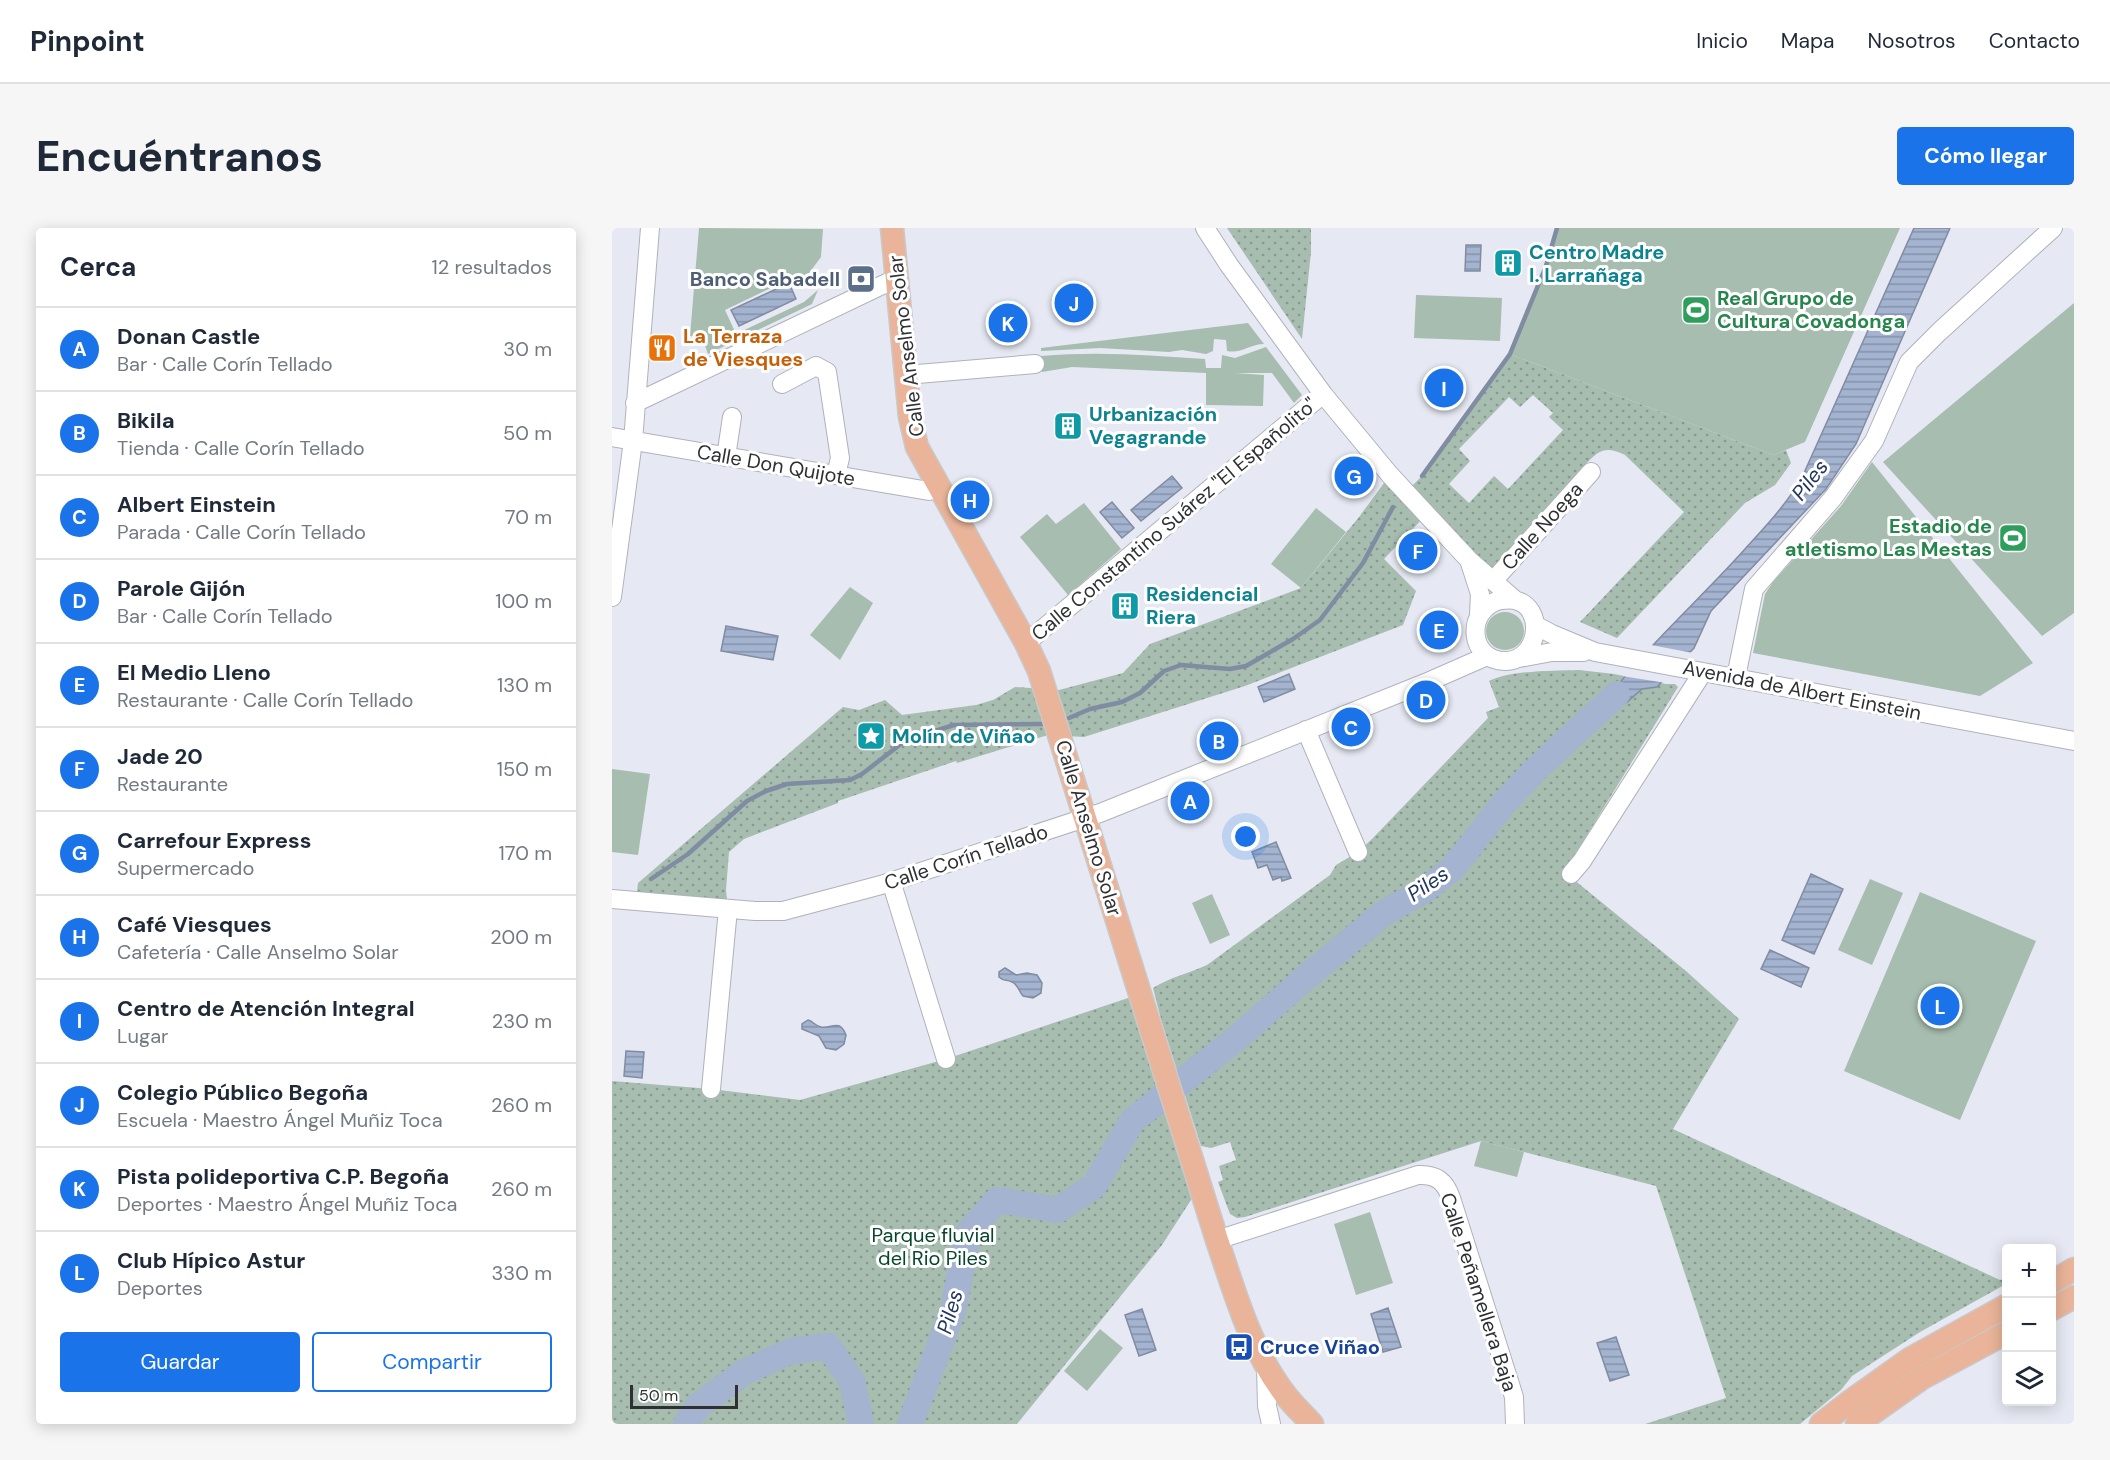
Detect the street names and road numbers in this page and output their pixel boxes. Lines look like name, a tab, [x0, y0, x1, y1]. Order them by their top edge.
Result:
street label: Calle Anselmo Solar	[882, 254, 930, 438]
street label: Calle Constantino Suárez "El Españolito"	[1026, 392, 1322, 646]
street label: Calle Don Quijote	[695, 438, 857, 492]
street label: Calle Noega	[1496, 476, 1588, 576]
street label: Avenida de Albert Einstein	[1681, 654, 1923, 726]
street label: Calle Anselmo Solar	[1050, 737, 1128, 919]
street label: Calle Corín Tellado	[881, 818, 1051, 896]
street label: Calle Peñamellera Baja	[1435, 1189, 1523, 1395]

